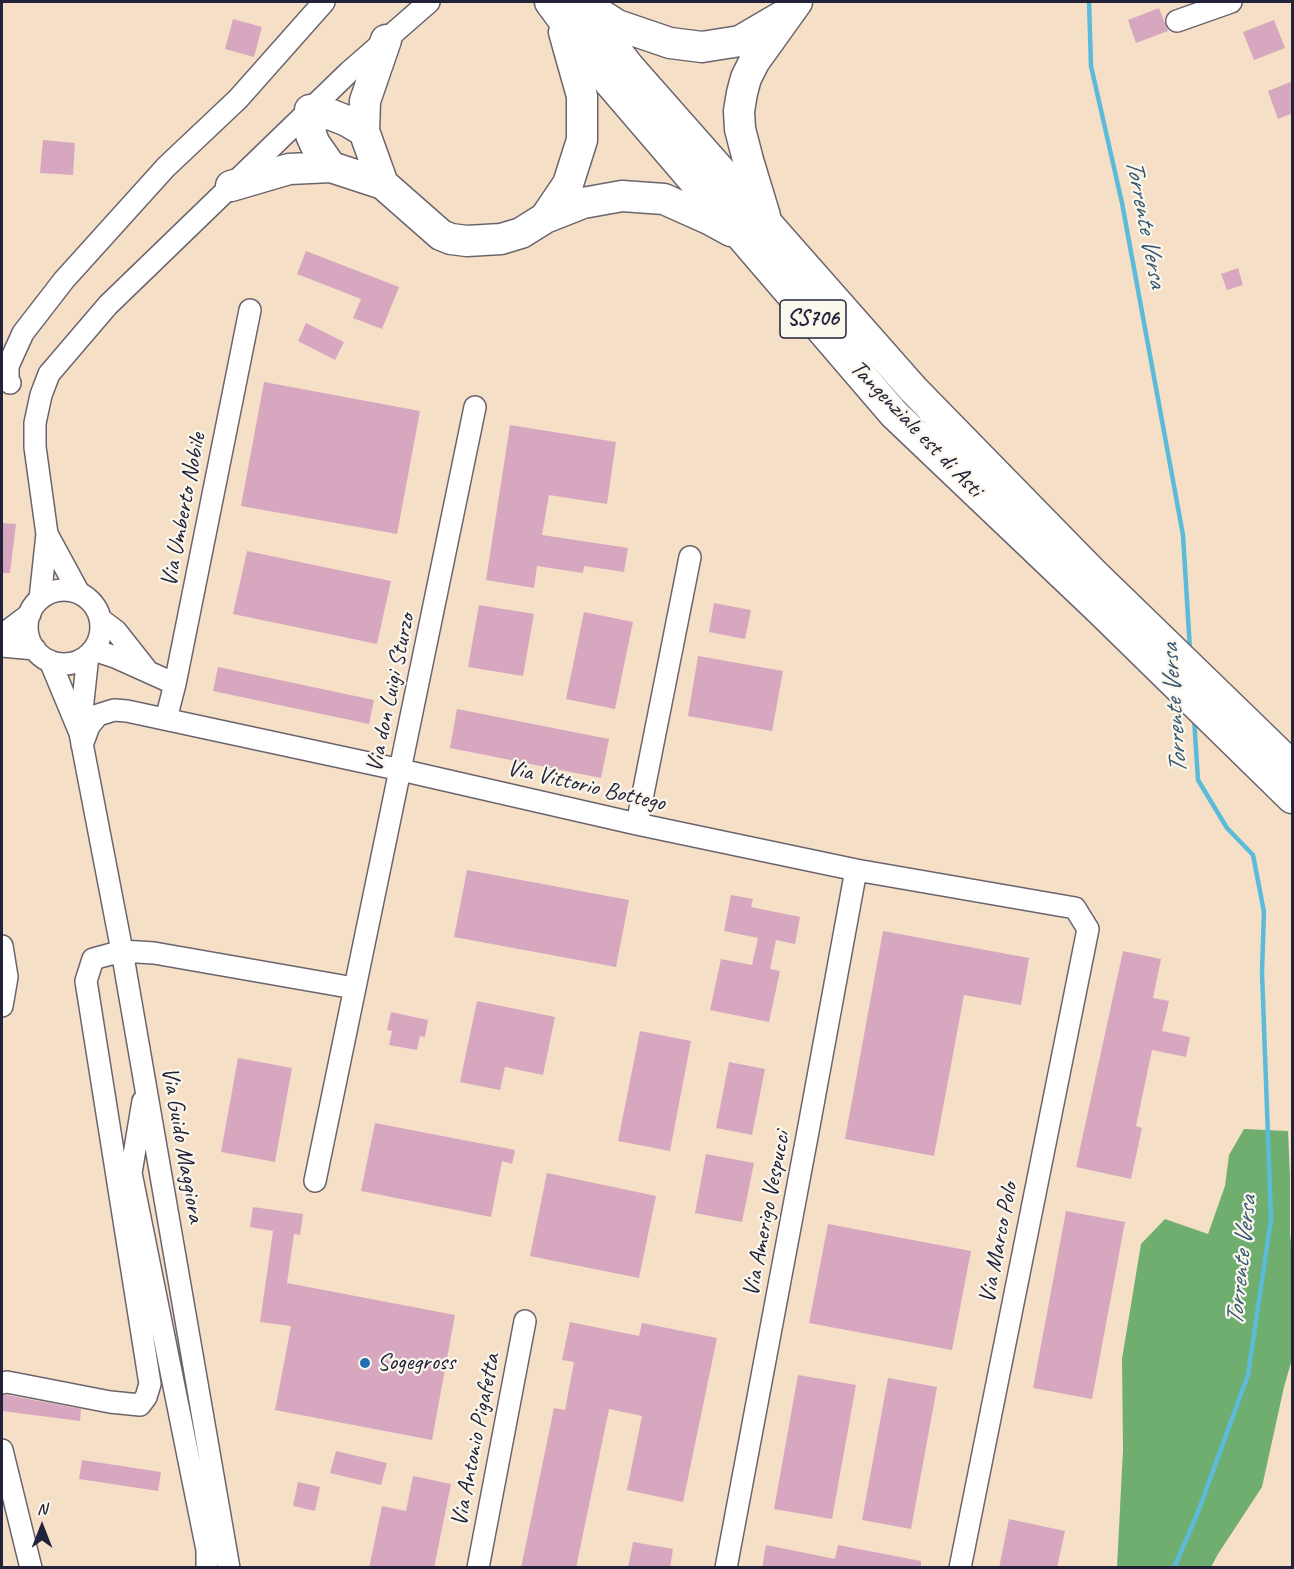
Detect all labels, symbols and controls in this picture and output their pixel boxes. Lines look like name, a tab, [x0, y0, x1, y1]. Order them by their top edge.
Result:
water label: Torrente Versa	[1117, 156, 1173, 290]
road number: SS706	[780, 300, 846, 338]
street label: Tangenziale est di Asti	[843, 354, 989, 504]
street label: Via Umberto Nobile	[155, 431, 213, 589]
street label: Via don Luigi Sturzo	[360, 611, 422, 775]
water label: Torrente Versa	[1155, 643, 1195, 775]
street label: Via Vittorio Bottego	[504, 754, 668, 818]
street label: Via Guido Maggiora	[154, 1065, 210, 1225]
street label: Via Amerigo Vespucci	[737, 1129, 797, 1299]
street label: Via Marco Polo	[973, 1180, 1025, 1306]
water label: Torrente Versa	[1220, 1195, 1264, 1327]
place label: Sogegross	[377, 1349, 455, 1377]
street label: Via Antonio Pigafetta	[445, 1351, 507, 1529]
marker: Sogegross	[358, 1356, 372, 1370]
north arrow	[12, 1497, 72, 1557]
text: N	[37, 1499, 47, 1519]

